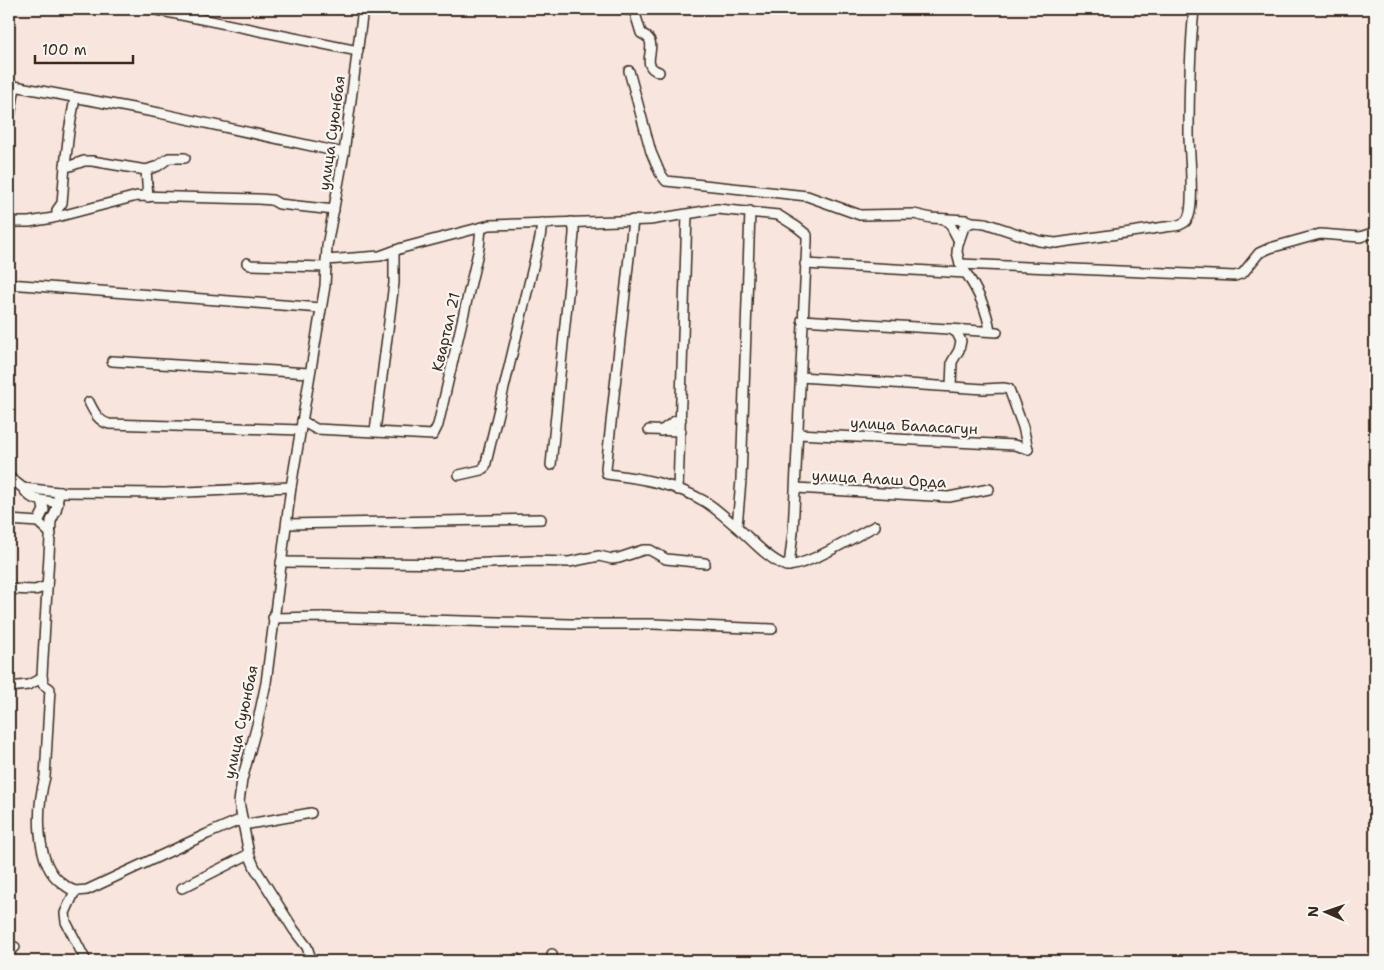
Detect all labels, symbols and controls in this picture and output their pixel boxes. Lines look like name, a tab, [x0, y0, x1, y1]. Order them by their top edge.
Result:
scale bar	[35, 32, 132, 64]
text: 100 m	[42, 40, 87, 60]
street label: улица Суюнбая	[314, 74, 350, 192]
street label: Квартал 21	[427, 291, 465, 373]
street label: улица Баласагун	[850, 413, 978, 439]
street label: улица Алаш Орда	[811, 465, 948, 493]
street label: улица Суюнбая	[219, 663, 263, 781]
north arrow	[1302, 888, 1352, 938]
text: N	[1304, 906, 1322, 917]

